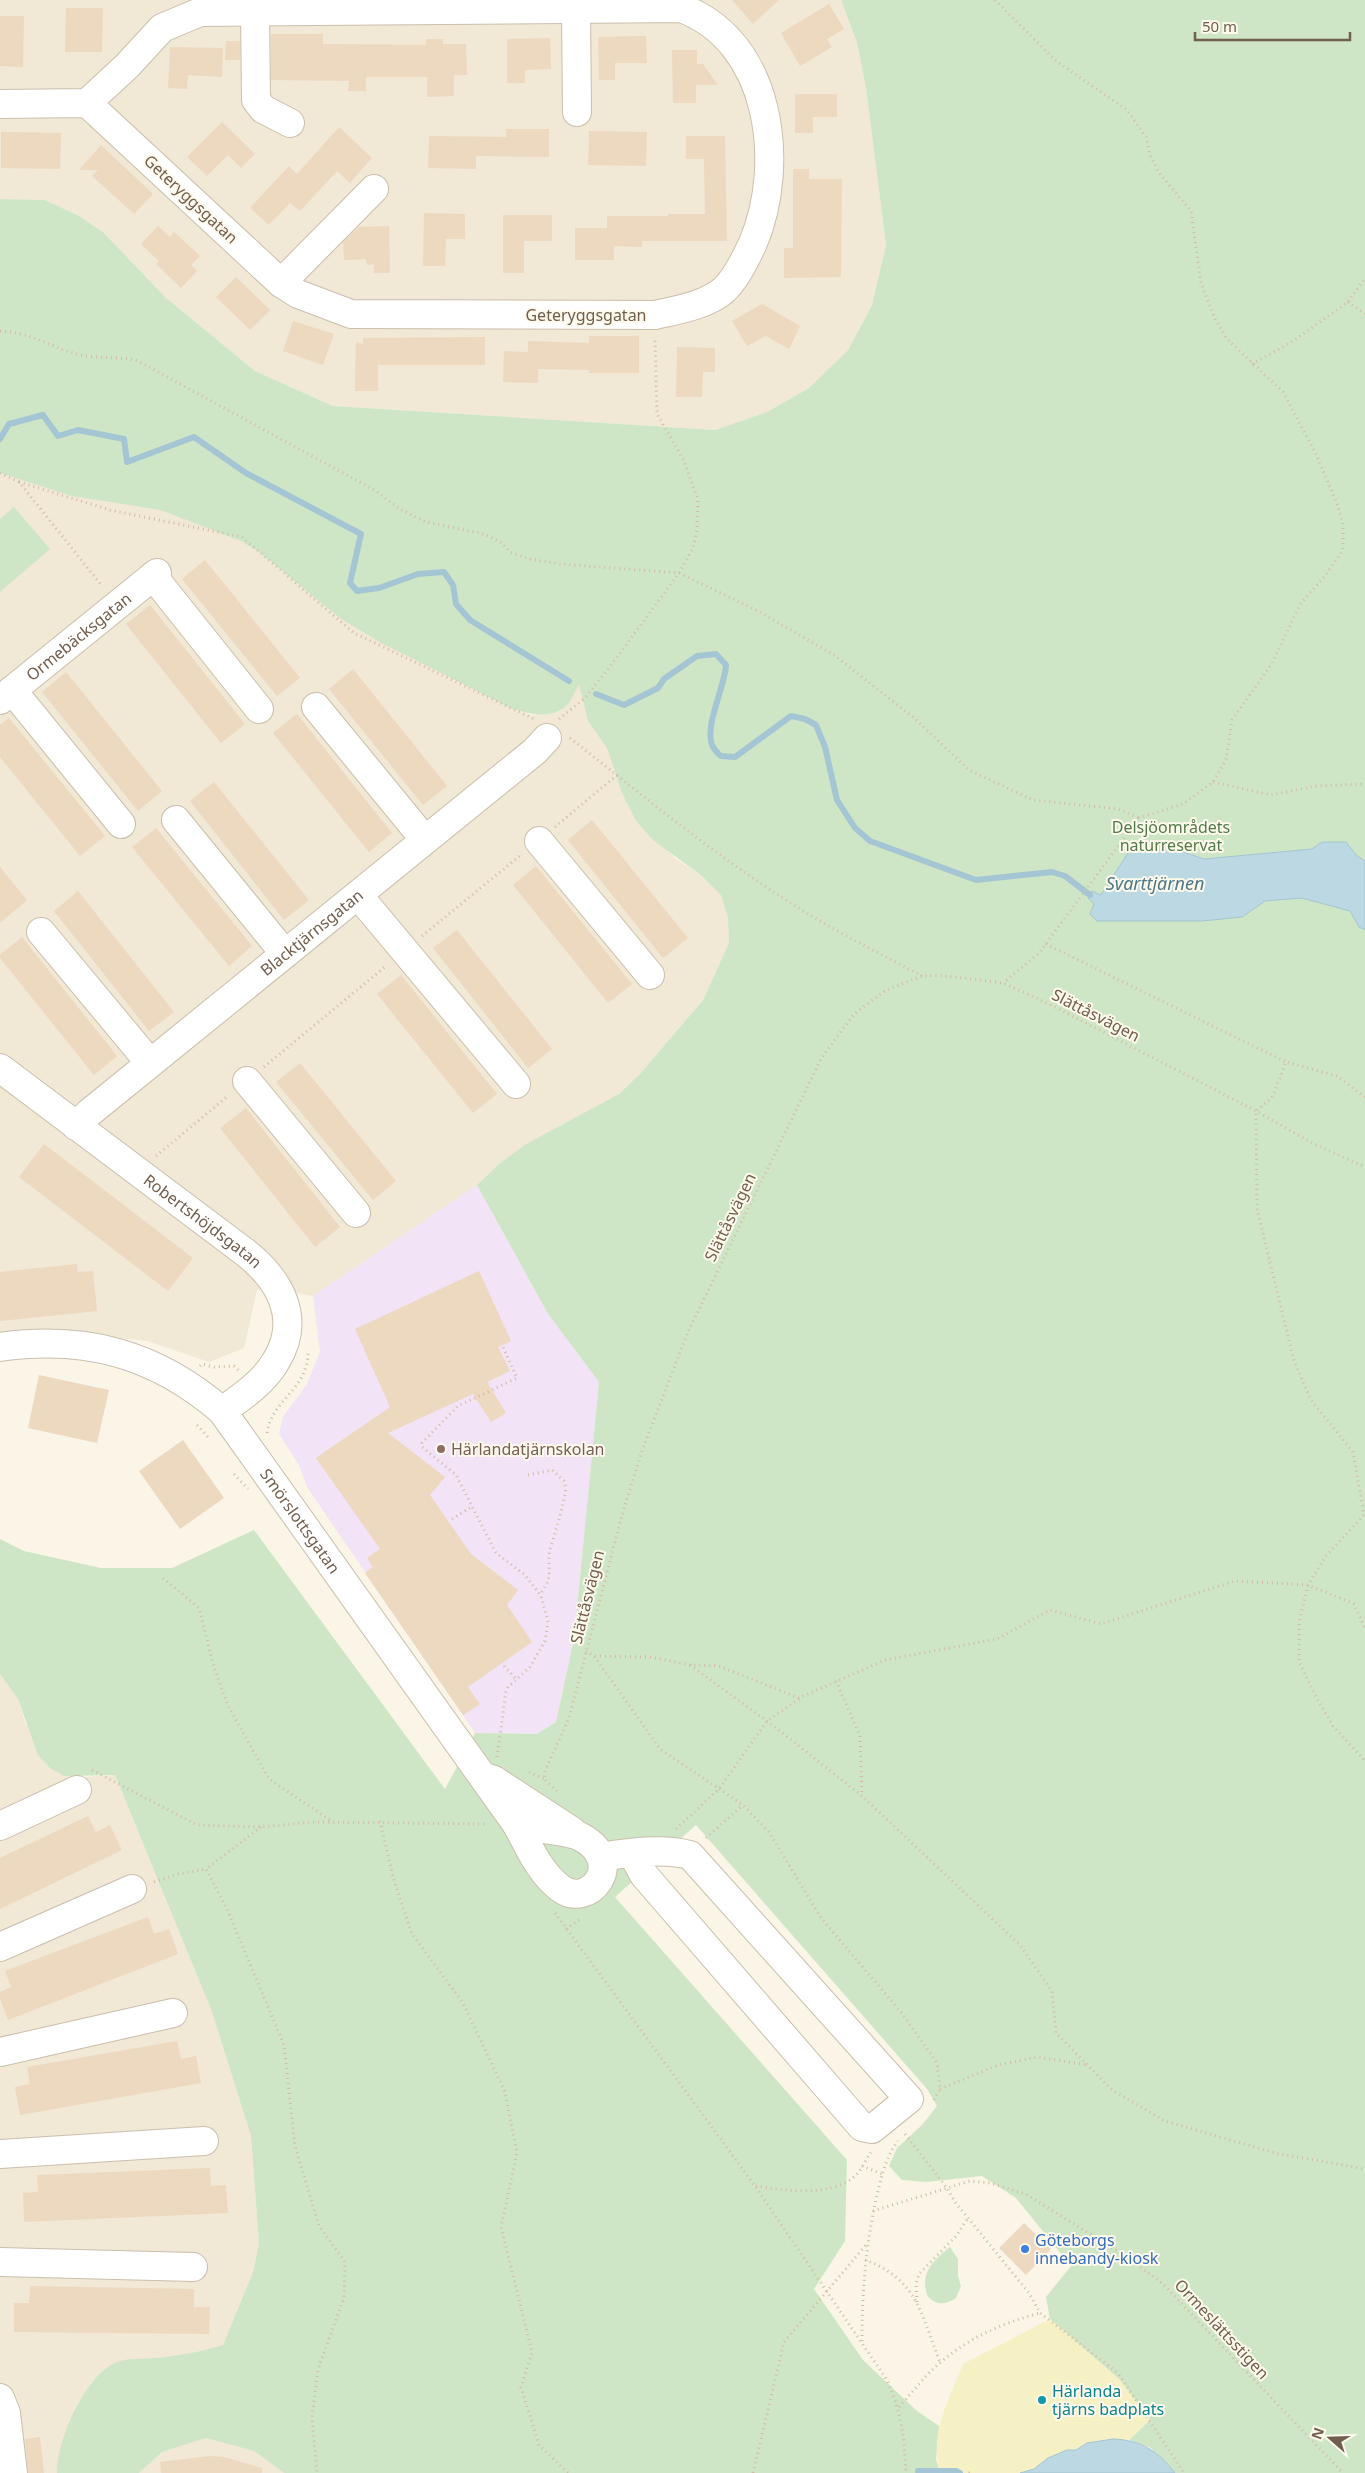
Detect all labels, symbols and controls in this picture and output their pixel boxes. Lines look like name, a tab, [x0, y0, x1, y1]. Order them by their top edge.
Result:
scale bar	[1195, 10, 1350, 42]
text: 50 m	[1202, 16, 1237, 36]
street label: Geteryggsgatan	[139, 150, 243, 248]
street label: Geteryggsgatan	[525, 304, 647, 326]
street label: Ormebäcksgatan	[21, 587, 136, 686]
park label: Delsjöområdets naturreservat	[1112, 816, 1230, 856]
water label: Svarttjärnen	[1106, 871, 1204, 895]
street label: Blacktjärnsgatan	[256, 884, 368, 981]
street label: Slättåsvägen	[1048, 983, 1144, 1047]
street label: Robertshöjdsgatan	[139, 1169, 267, 1273]
street label: Slättåsvägen	[699, 1169, 761, 1265]
place label: Härlandatjärnskolan	[451, 1438, 605, 1460]
marker: Härlandatjärnskolan	[435, 1443, 447, 1455]
street label: Smörslottsgatan	[255, 1464, 345, 1578]
street label: Slättåsvägen	[565, 1548, 609, 1646]
place label: Göteborgs innebandy-kiosk	[1035, 2229, 1159, 2269]
marker: Göteborgs innebandy-kiosk	[1019, 2243, 1031, 2255]
street label: Ormeslättsstigen	[1170, 2274, 1274, 2384]
place label: Härlanda tjärns badplats	[1052, 2380, 1164, 2420]
marker: Härlanda tjärns badplats	[1036, 2394, 1048, 2406]
north arrow	[1305, 2413, 1355, 2463]
text: N	[1306, 2425, 1328, 2442]

